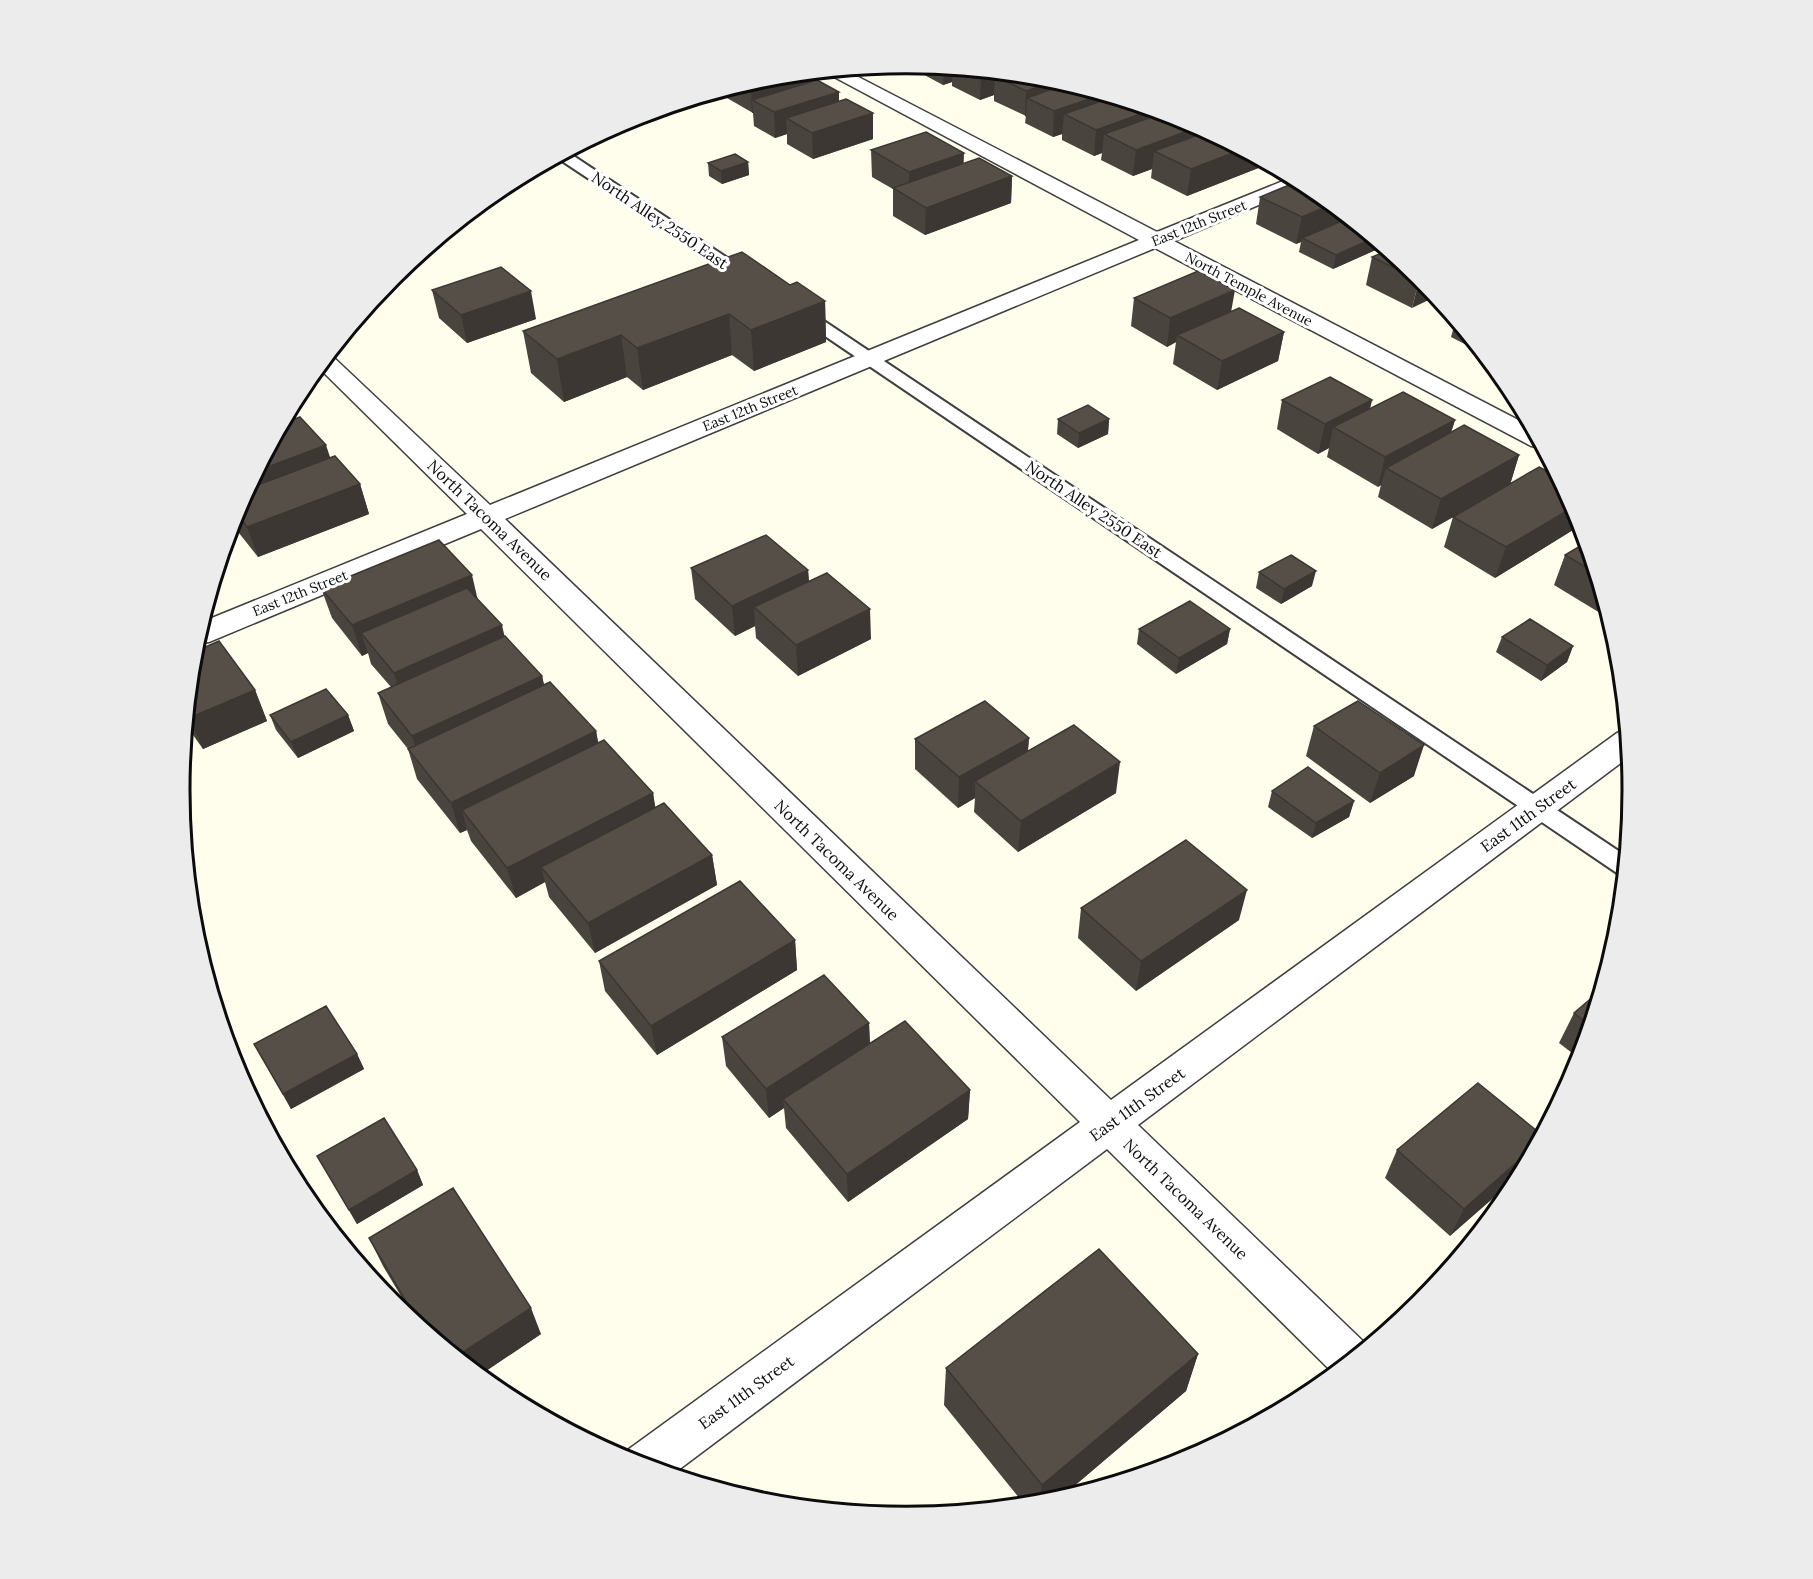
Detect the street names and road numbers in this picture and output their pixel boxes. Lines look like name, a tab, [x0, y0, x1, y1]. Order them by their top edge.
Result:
street label: North Alley 2550 East	[588, 167, 733, 274]
street label: East 12th Street	[1149, 195, 1250, 250]
street label: North Temple Avenue	[1182, 248, 1316, 330]
street label: East 12th Street	[700, 380, 801, 435]
street label: North Tacoma Avenue	[424, 455, 557, 585]
street label: North Alley 2550 East	[1022, 456, 1167, 563]
street label: East 12th Street	[250, 565, 351, 620]
street label: East 11th Street	[1476, 773, 1580, 856]
street label: North Tacoma Avenue	[771, 795, 904, 925]
street label: East 11th Street	[1085, 1062, 1189, 1145]
street label: North Tacoma Avenue	[1120, 1134, 1253, 1264]
street label: East 11th Street	[694, 1350, 798, 1433]

